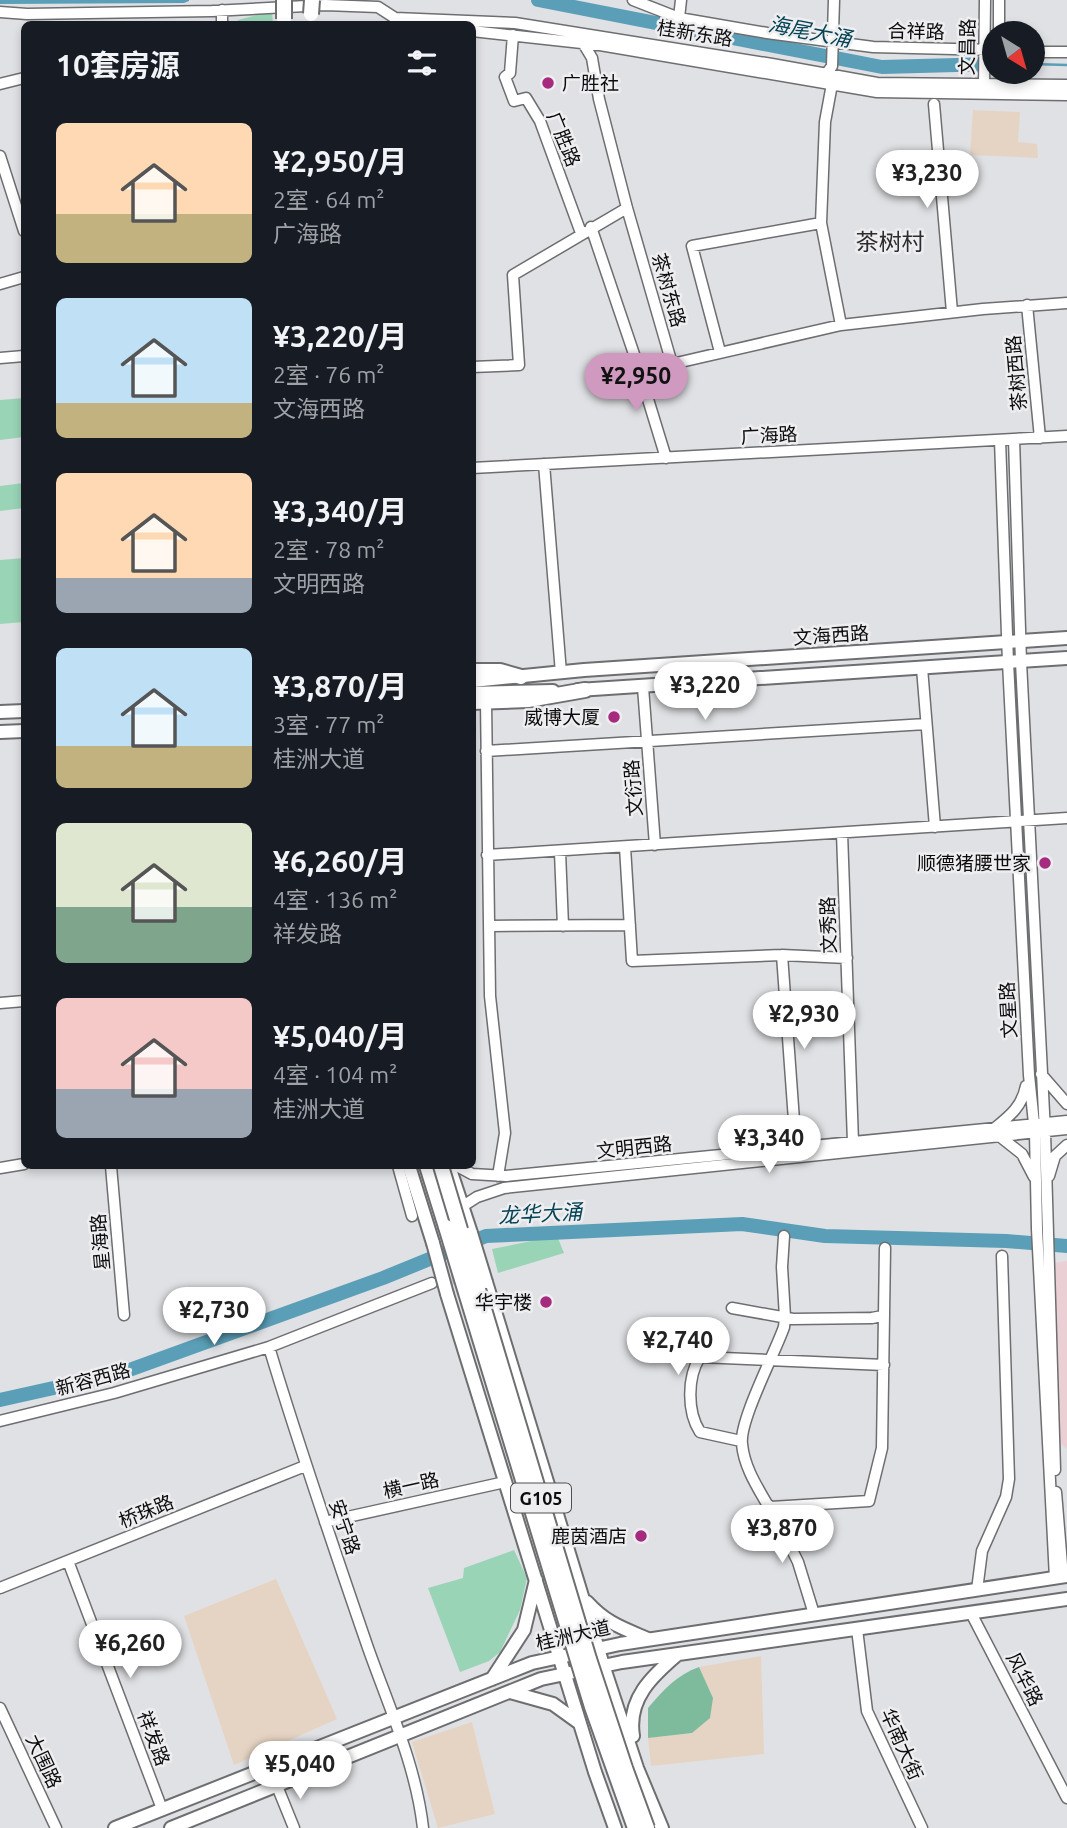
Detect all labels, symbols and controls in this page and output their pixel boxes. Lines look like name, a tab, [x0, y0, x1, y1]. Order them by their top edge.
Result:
water label: 海尾大涌	[766, 11, 855, 51]
street label: 桂新东路	[656, 16, 734, 50]
street label: 文昌路	[956, 18, 978, 76]
street label: 合祥路	[887, 20, 945, 42]
north arrow	[982, 21, 1045, 84]
map controls	[982, 21, 1045, 84]
icon: filters	[403, 44, 441, 82]
text: 10套房源	[56, 48, 180, 82]
place label: 广胜社	[562, 72, 619, 94]
marker: 广胜社	[540, 75, 556, 91]
street label: 广胜路	[543, 108, 585, 170]
text: ¥2,950/月	[273, 144, 408, 178]
pin: ¥3,230	[870, 150, 984, 210]
icon: home	[112, 151, 196, 235]
text: ¥3,230	[892, 160, 962, 185]
text: 2室 · 64 m²	[273, 187, 384, 212]
text: 广海路	[273, 221, 342, 246]
district label: 茶树村	[856, 229, 925, 254]
street label: 茶树东路	[648, 250, 690, 330]
text: ¥3,220/月	[273, 319, 408, 353]
icon: home	[112, 326, 196, 410]
street label: 茶树西路	[1002, 334, 1030, 412]
pin: ¥2,950	[579, 354, 693, 413]
text: 2室 · 76 m²	[273, 362, 384, 387]
text: ¥2,950	[601, 363, 671, 388]
text: 文海西路	[273, 396, 365, 421]
street label: 广海路	[740, 423, 798, 447]
text: ¥3,340/月	[273, 494, 408, 528]
icon: home	[112, 501, 196, 585]
text: 2室 · 78 m²	[273, 537, 384, 562]
text: 文明西路	[273, 571, 365, 596]
street label: 文海西路	[792, 621, 870, 649]
pin: ¥3,220	[648, 662, 762, 722]
text: ¥3,870/月	[273, 669, 408, 703]
text: ¥3,220	[670, 672, 740, 697]
icon: home	[112, 676, 196, 760]
place label: 威博大厦	[524, 706, 600, 728]
marker: 威博大厦	[606, 709, 622, 725]
text: 3室 · 77 m²	[273, 712, 384, 737]
text: 桂洲大道	[273, 746, 365, 771]
street label: 文衍路	[620, 759, 646, 817]
text: ¥6,260/月	[273, 844, 408, 878]
icon: home	[112, 851, 196, 935]
place label: 顺德猪腰世家	[917, 852, 1031, 874]
marker: 顺德猪腰世家	[1037, 855, 1053, 871]
text: 4室 · 136 m²	[273, 887, 397, 912]
street label: 文秀路	[816, 896, 840, 954]
text: 祥发路	[273, 921, 342, 946]
street label: 文星路	[996, 981, 1020, 1039]
pin: ¥2,930	[747, 992, 861, 1051]
text: ¥2,930	[769, 1001, 839, 1026]
text: ¥5,040/月	[273, 1019, 408, 1053]
icon: home	[112, 1026, 196, 1110]
text: 4室 · 104 m²	[273, 1062, 397, 1087]
text: 桂洲大道	[273, 1096, 365, 1121]
pin: ¥3,340	[712, 1116, 826, 1175]
text: ¥3,340	[734, 1125, 804, 1150]
street label: 文明西路	[595, 1132, 673, 1162]
water label: 龙华大涌	[497, 1199, 585, 1227]
street label: 星海路	[87, 1213, 113, 1271]
pin: ¥2,730	[157, 1288, 271, 1347]
place label: 华宇楼	[475, 1291, 532, 1313]
marker: 华宇楼	[538, 1294, 554, 1310]
text: ¥2,730	[179, 1297, 249, 1322]
pin: ¥2,740	[621, 1318, 735, 1377]
text: ¥2,740	[643, 1327, 713, 1352]
street label: 新容西路	[53, 1359, 133, 1399]
street label: 横一路	[381, 1468, 441, 1502]
road number: G105	[511, 1484, 571, 1512]
street label: 桥珠路	[115, 1490, 177, 1532]
street label: 安宁路	[325, 1496, 365, 1558]
pin: ¥3,870	[725, 1506, 839, 1565]
text: ¥3,870	[747, 1515, 817, 1540]
place label: 鹿茵酒店	[551, 1525, 627, 1547]
marker: 鹿茵酒店	[633, 1528, 649, 1544]
street label: 桂洲大道	[533, 1616, 613, 1654]
pin: ¥6,260	[73, 1620, 187, 1680]
text: ¥6,260	[95, 1630, 165, 1655]
street label: 风华路	[1002, 1649, 1048, 1709]
street label: 华南大街	[876, 1705, 928, 1783]
street label: 祥发路	[134, 1707, 174, 1769]
street label: 大围路	[22, 1731, 66, 1791]
pin: ¥5,040	[243, 1742, 357, 1801]
text: ¥5,040	[265, 1751, 335, 1776]

